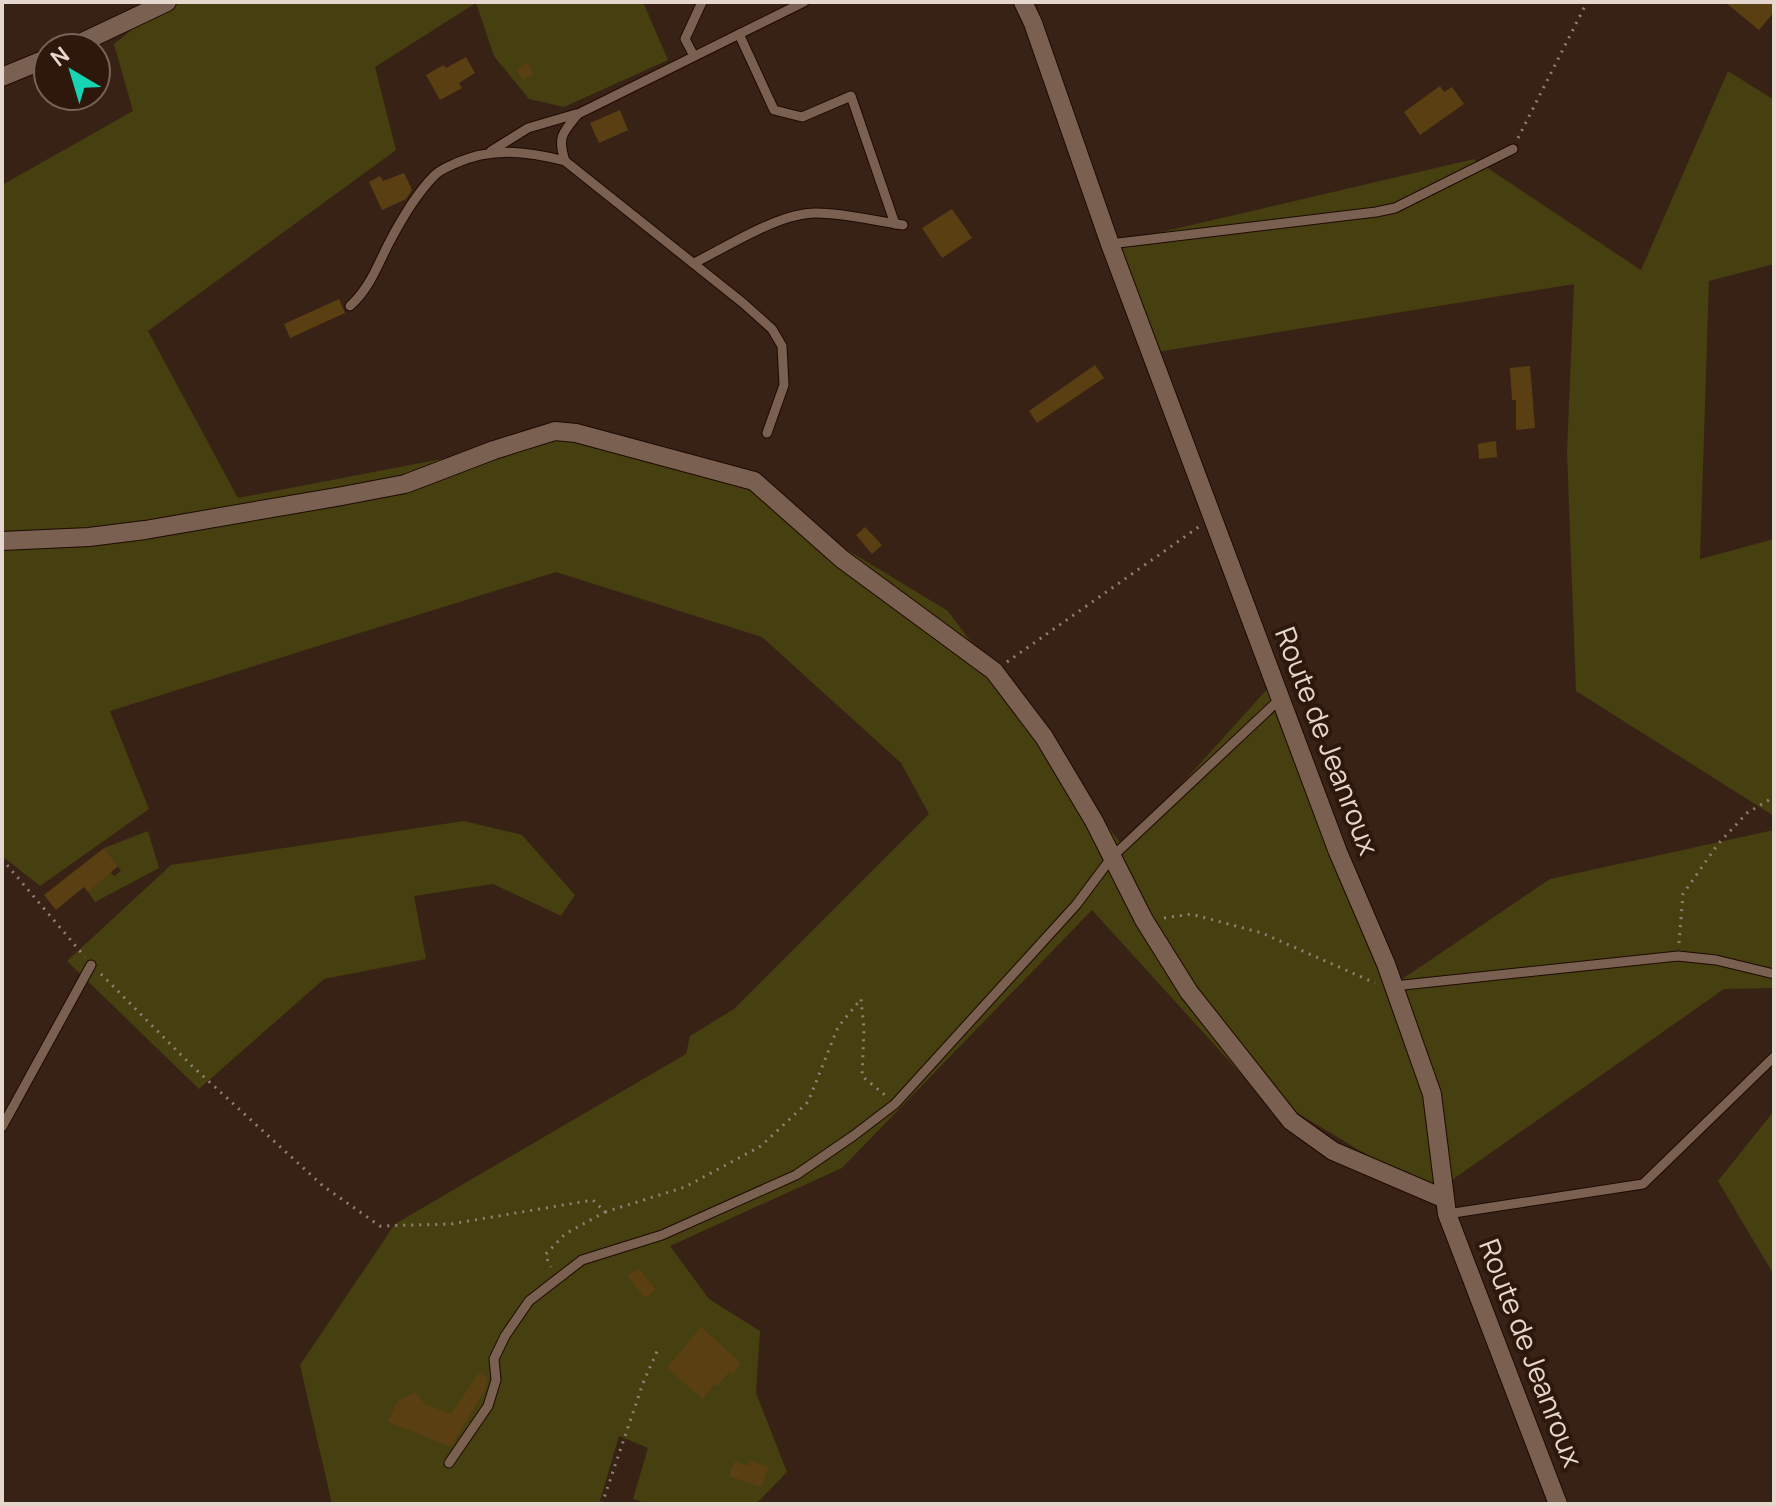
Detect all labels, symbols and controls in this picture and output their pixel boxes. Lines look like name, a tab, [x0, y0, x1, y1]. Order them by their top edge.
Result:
north arrow	[32, 32, 112, 112]
text: N	[44, 40, 75, 73]
street label: Route de Jeanroux	[1267, 621, 1389, 860]
street label: Route de Jeanroux	[1471, 1233, 1593, 1472]

